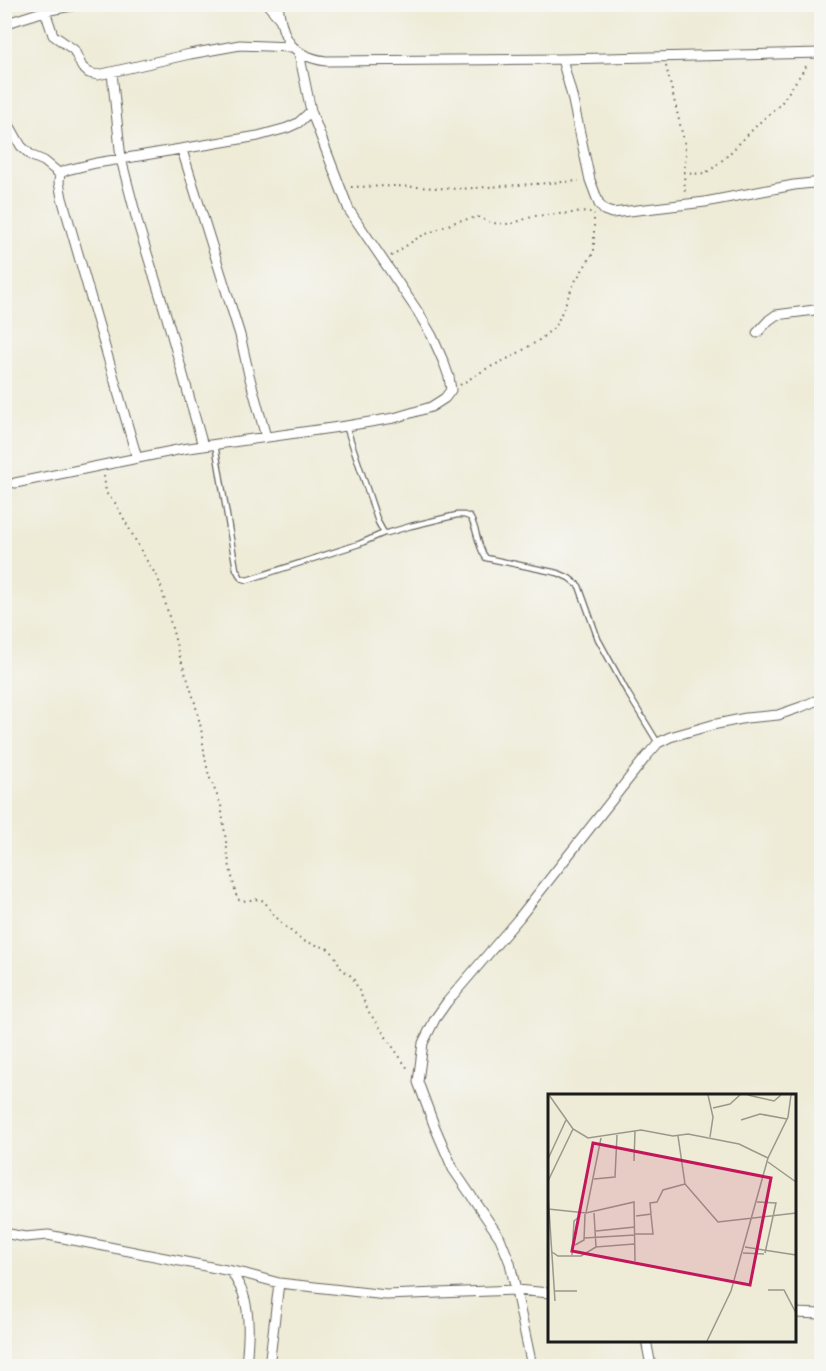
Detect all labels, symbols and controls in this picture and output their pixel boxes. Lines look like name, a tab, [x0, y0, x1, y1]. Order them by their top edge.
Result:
inset map	[548, 1094, 796, 1341]

